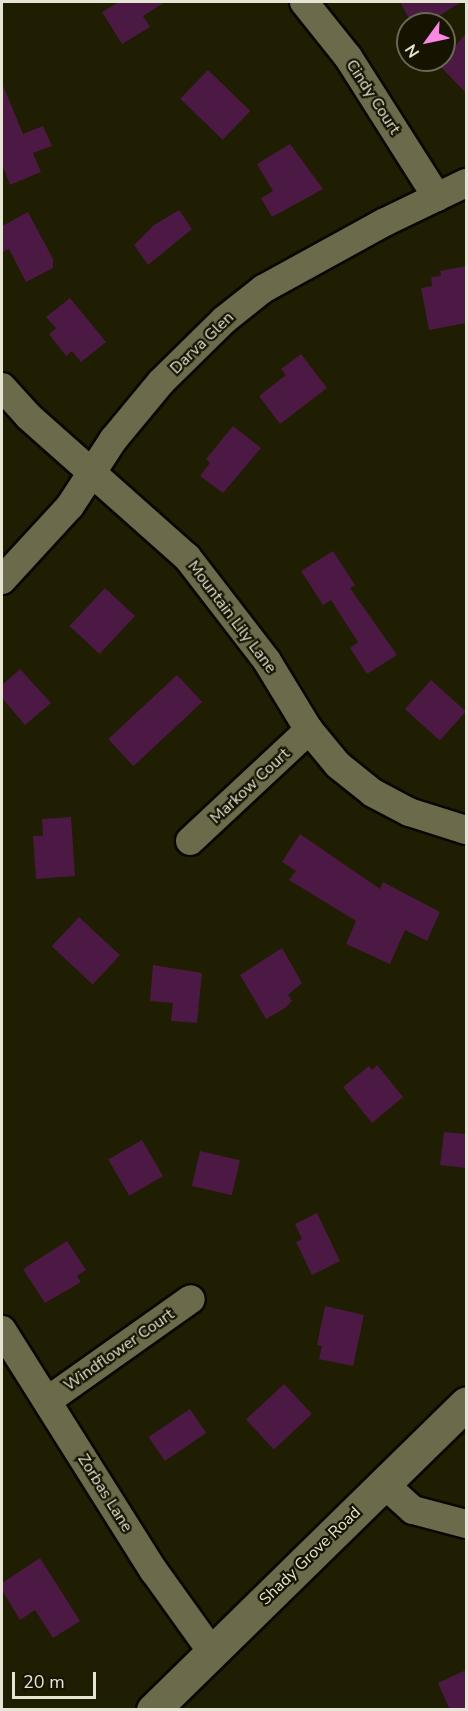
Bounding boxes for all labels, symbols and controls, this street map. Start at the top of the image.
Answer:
north arrow [396,12,456,72]
text: N [400,40,425,62]
street label: Cindy Court [342,56,404,138]
street label: Darva Glen [166,308,238,378]
street label: Mountain Lily Lane [184,557,280,677]
street label: Markow Court [206,744,294,828]
street label: Windflower Court [60,1305,178,1395]
street label: Zorbas Lane [73,1451,137,1535]
street label: Shady Grove Road [255,1503,365,1609]
scale bar [15,1660,99,1698]
text: 20 m [23,1670,65,1694]

